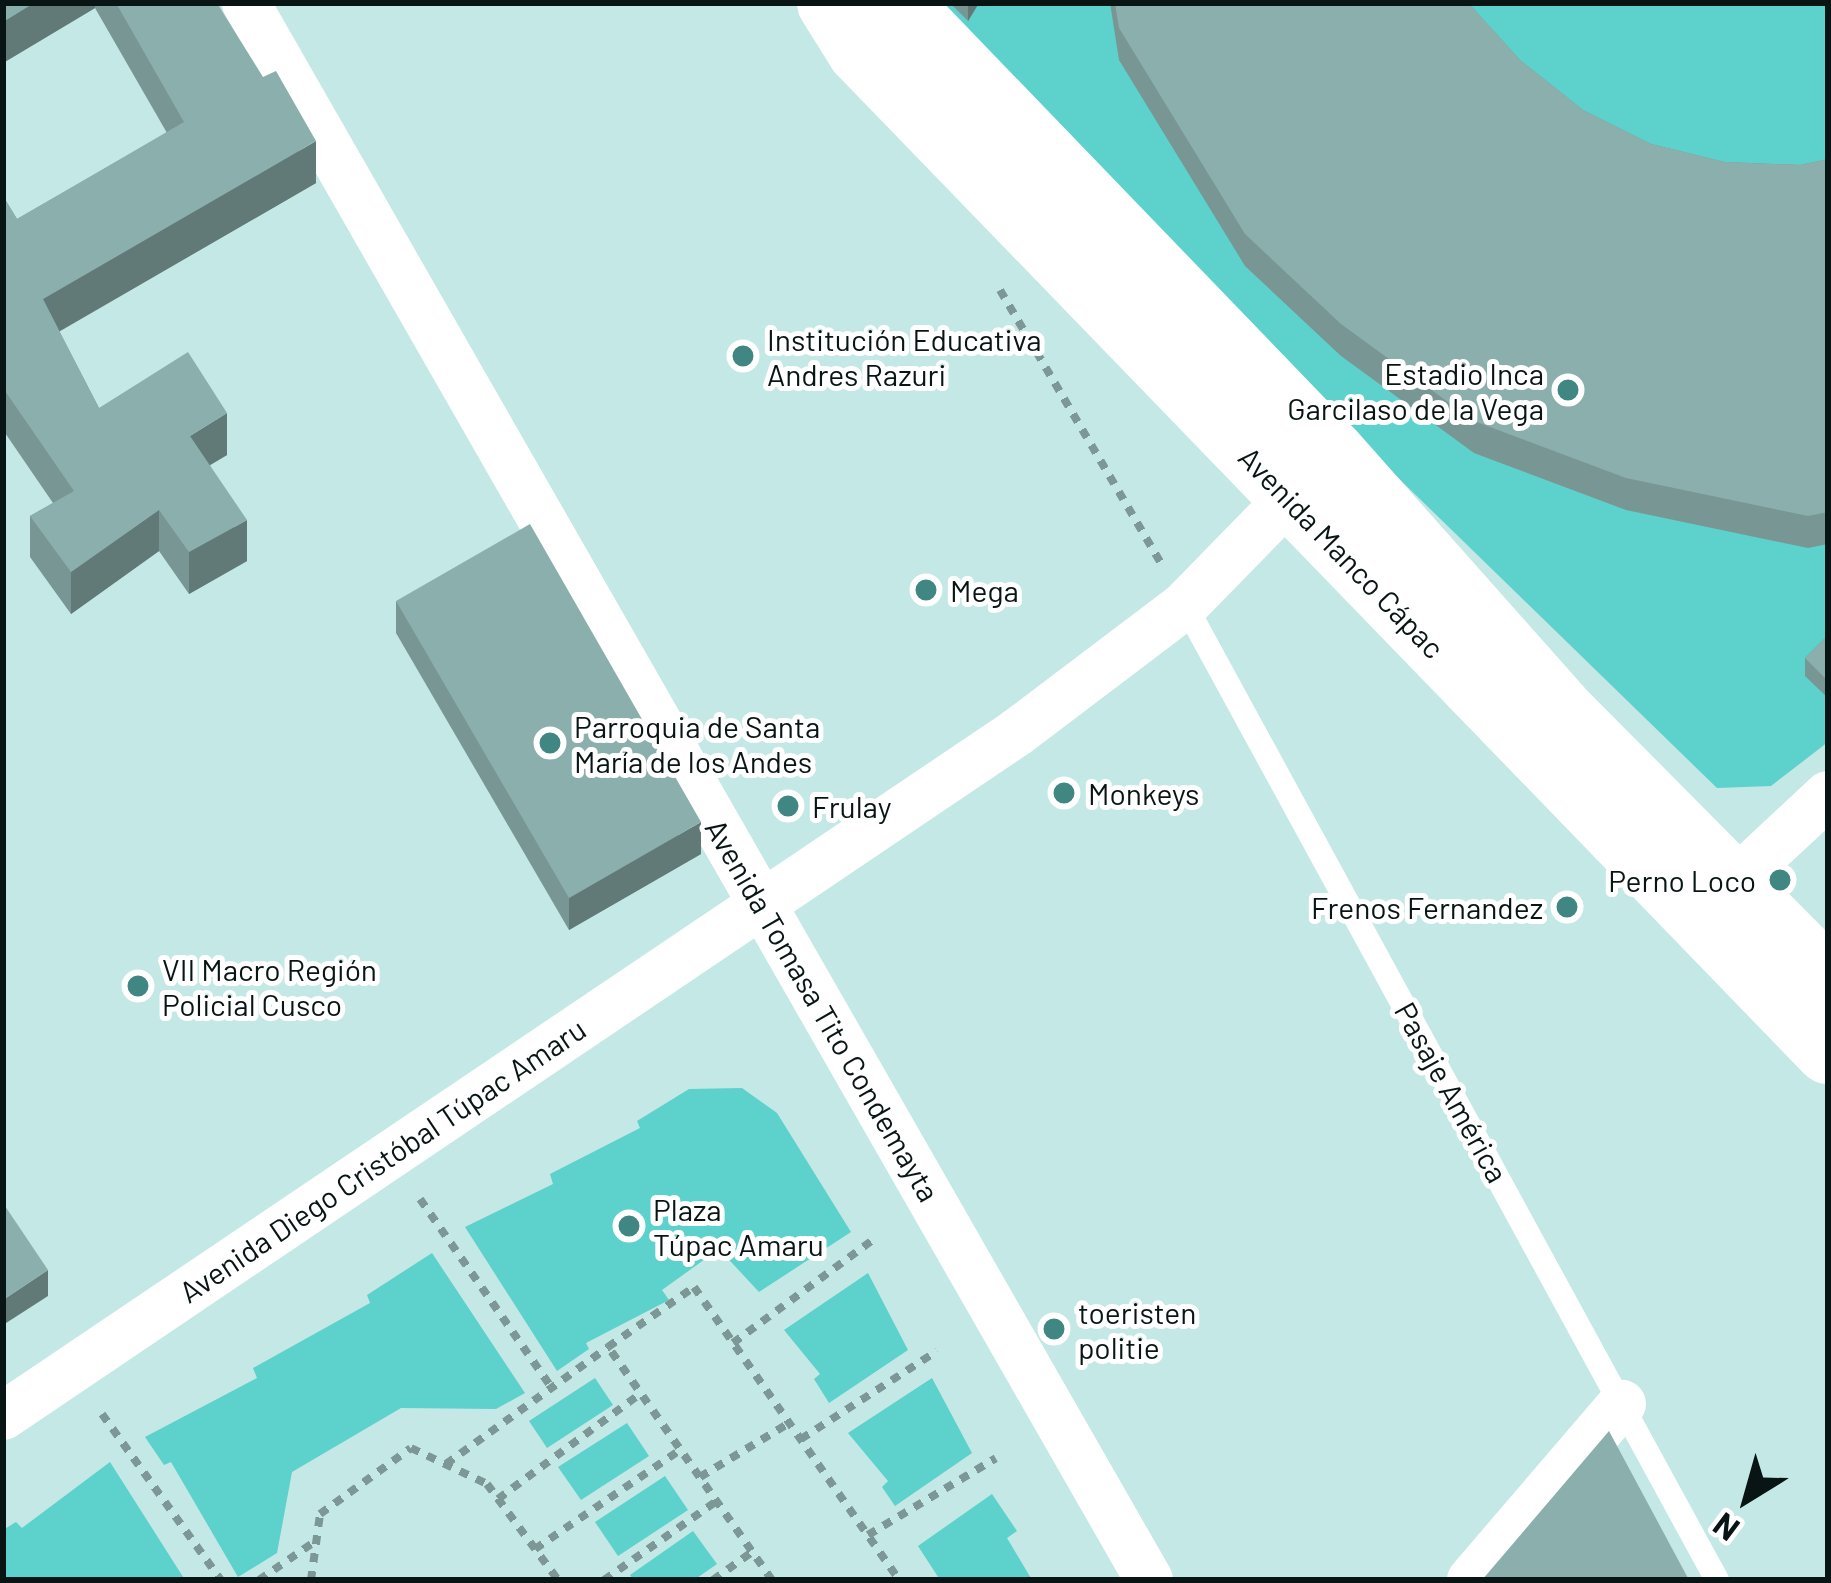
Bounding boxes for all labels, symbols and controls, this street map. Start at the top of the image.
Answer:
place label: Institución Educativa Andres Razuri [767,321,1042,392]
marker: Institución Educativa Andres Razuri [730,343,756,369]
place label: Estadio Inca Garcilaso de la Vega [1287,355,1544,425]
marker: Estadio Inca Garcilaso de la Vega [1555,377,1581,403]
street label: Avenida Manco Cápac [1232,439,1452,665]
place label: Mega [950,572,1019,608]
marker: Mega [913,577,939,603]
place label: Parroquia de Santa María de los Andes [574,708,820,778]
marker: Parroquia de Santa María de los Andes [537,730,563,756]
place label: Monkeys [1088,775,1199,811]
marker: Monkeys [1051,780,1077,806]
place label: Frulay [812,788,892,824]
marker: Frulay [775,793,801,819]
street label: Avenida Tomasa Tito Condemayta [698,812,948,1208]
place label: Perno Loco [1608,862,1756,898]
marker: Perno Loco [1767,867,1793,893]
place label: Frenos Fernandez [1311,889,1543,925]
marker: Frenos Fernandez [1554,894,1580,920]
place label: VII Macro Región Policial Cusco [162,951,377,1022]
marker: VII Macro Región Policial Cusco [125,973,151,999]
street label: Pasaje América [1388,996,1516,1188]
street label: Avenida Diego Cristóbal Túpac Amaru [172,1010,592,1310]
place label: Plaza Túpac Amaru [653,1191,824,1262]
marker: Plaza Túpac Amaru [616,1213,642,1239]
place label: toeristen politie [1078,1294,1196,1364]
marker: toeristen politie [1041,1316,1067,1342]
north arrow [1687,1439,1807,1559]
text: N [1705,1505,1746,1550]

